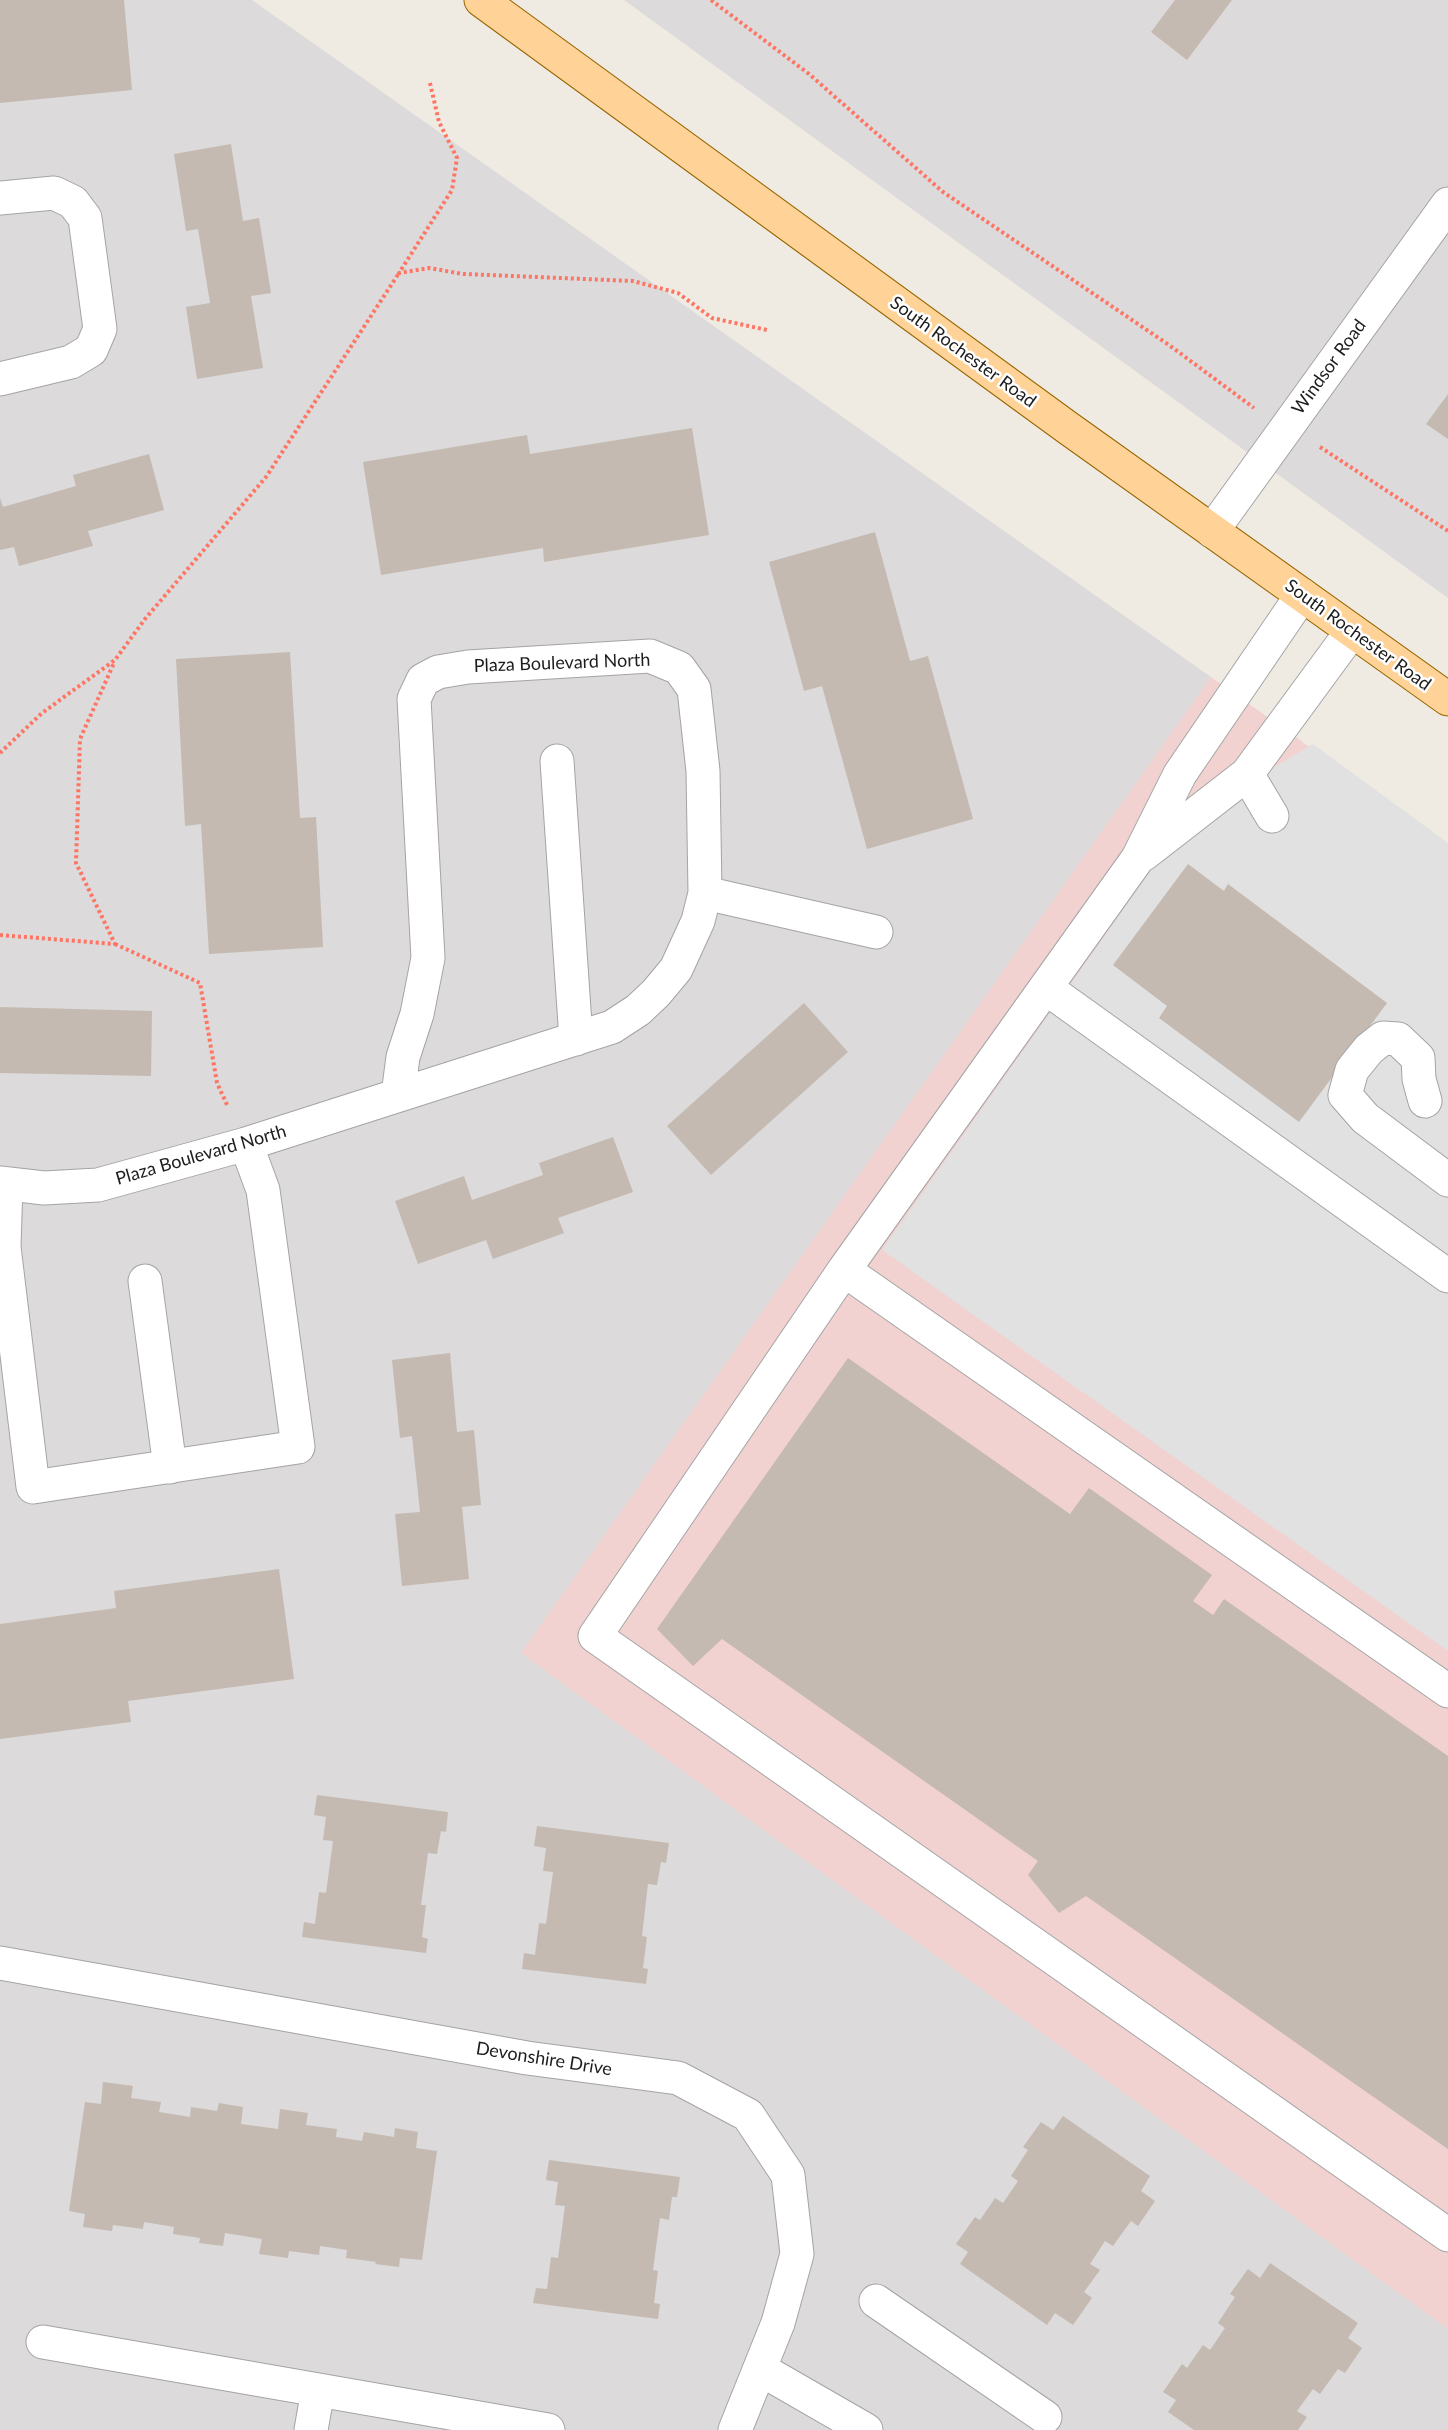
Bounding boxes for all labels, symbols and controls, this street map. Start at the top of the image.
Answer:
street label: South Rochester Road [886,292,1040,412]
street label: Windsor Road [1287,315,1371,419]
street label: South Rochester Road [1281,575,1435,695]
street label: Plaza Boulevard North [473,649,651,677]
street label: Plaza Boulevard North [113,1120,289,1190]
street label: Devonshire Drive [474,2038,614,2080]

